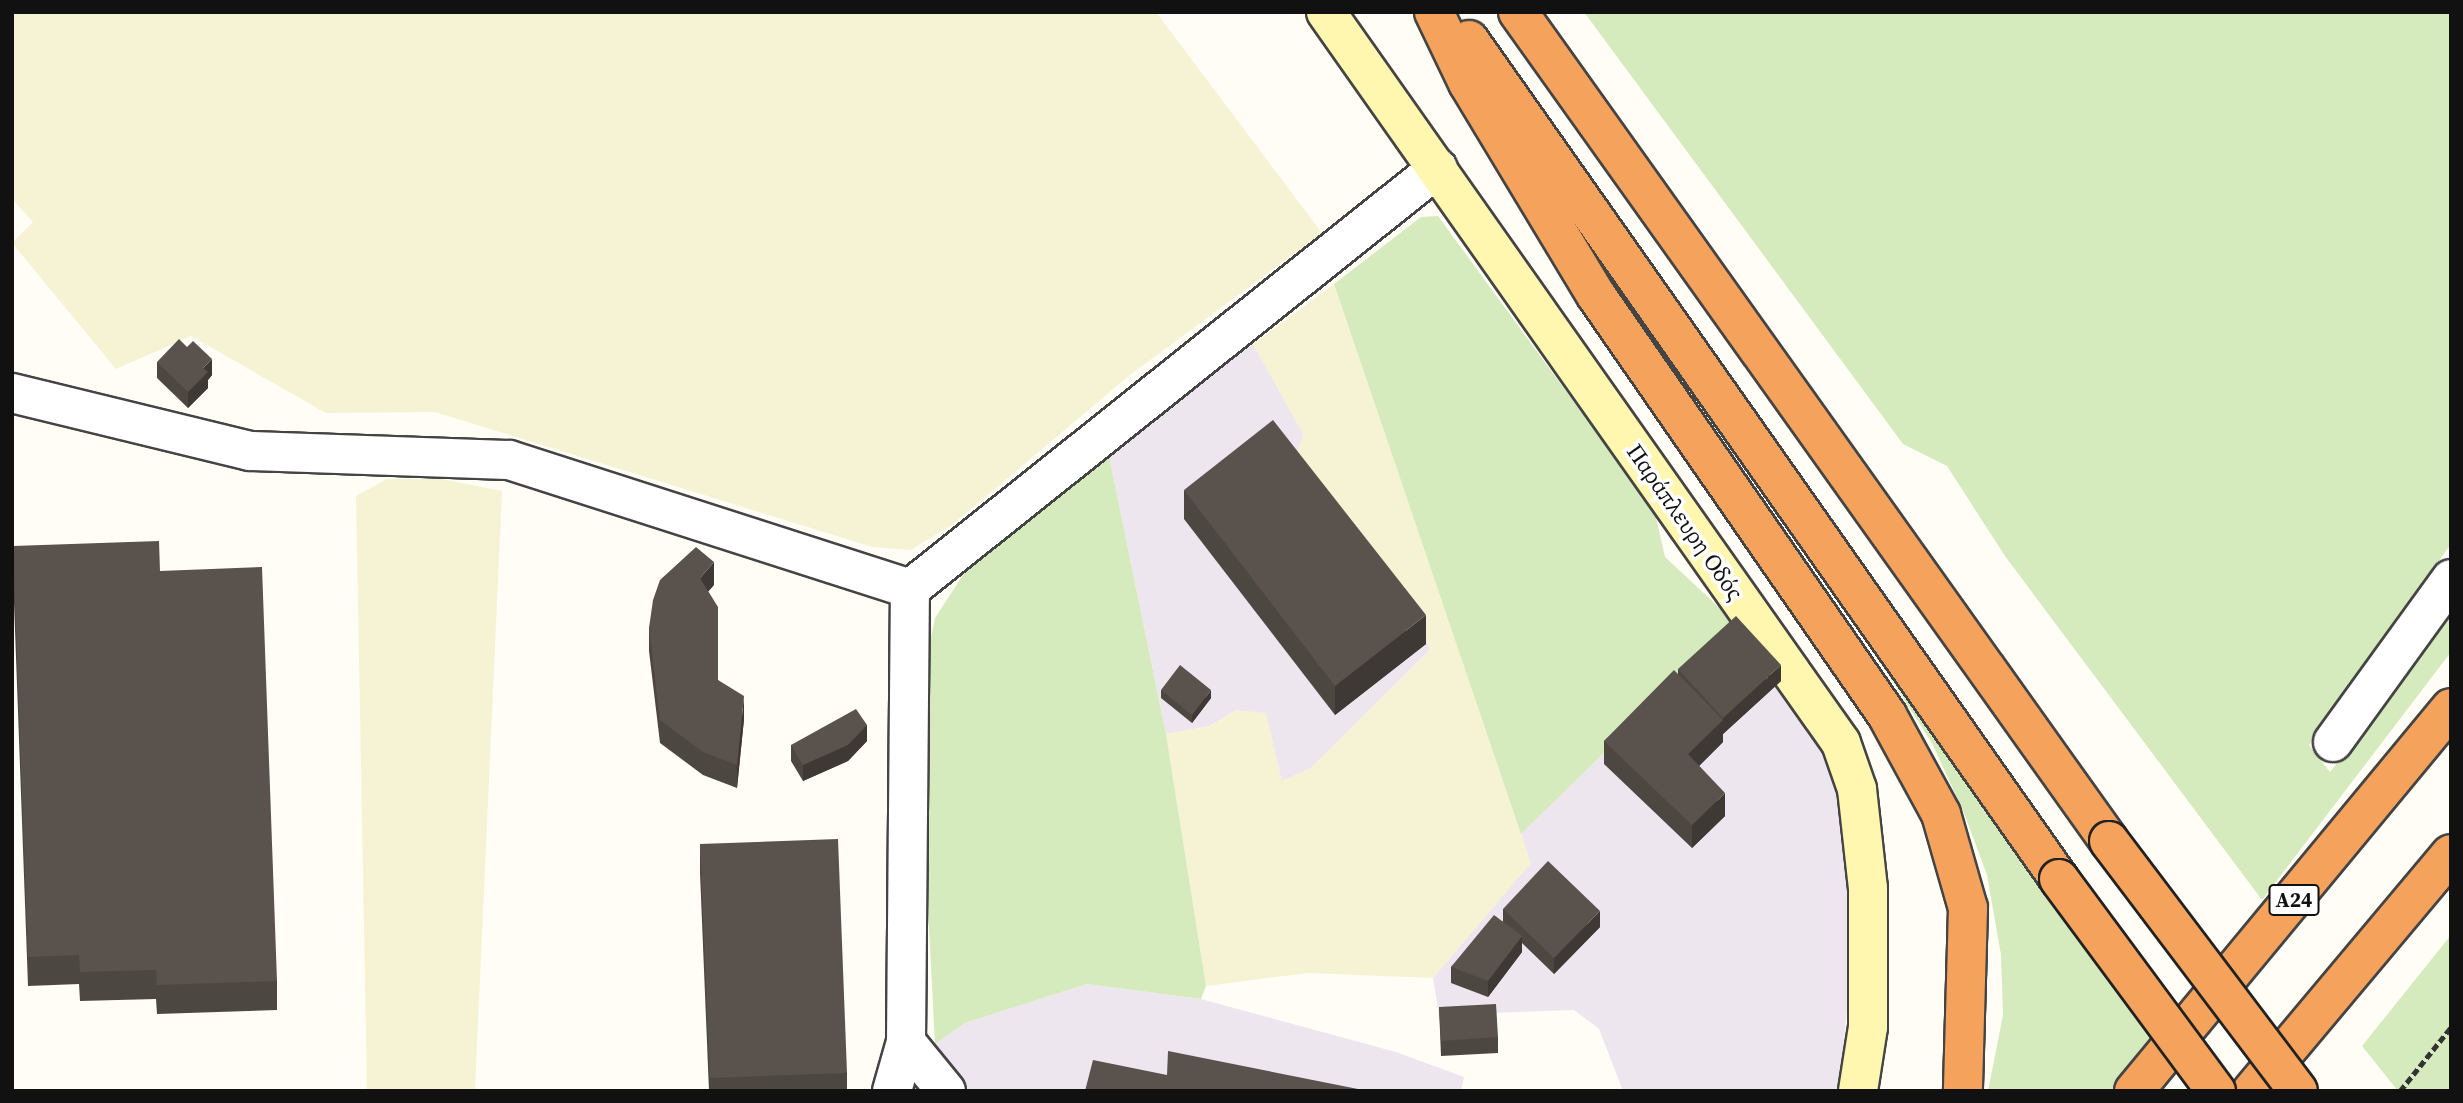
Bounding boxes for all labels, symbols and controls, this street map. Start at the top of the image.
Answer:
street label: Παράπλευρη Οδός [1621,439,1749,605]
road number: Α24 [2268,883,2320,918]

